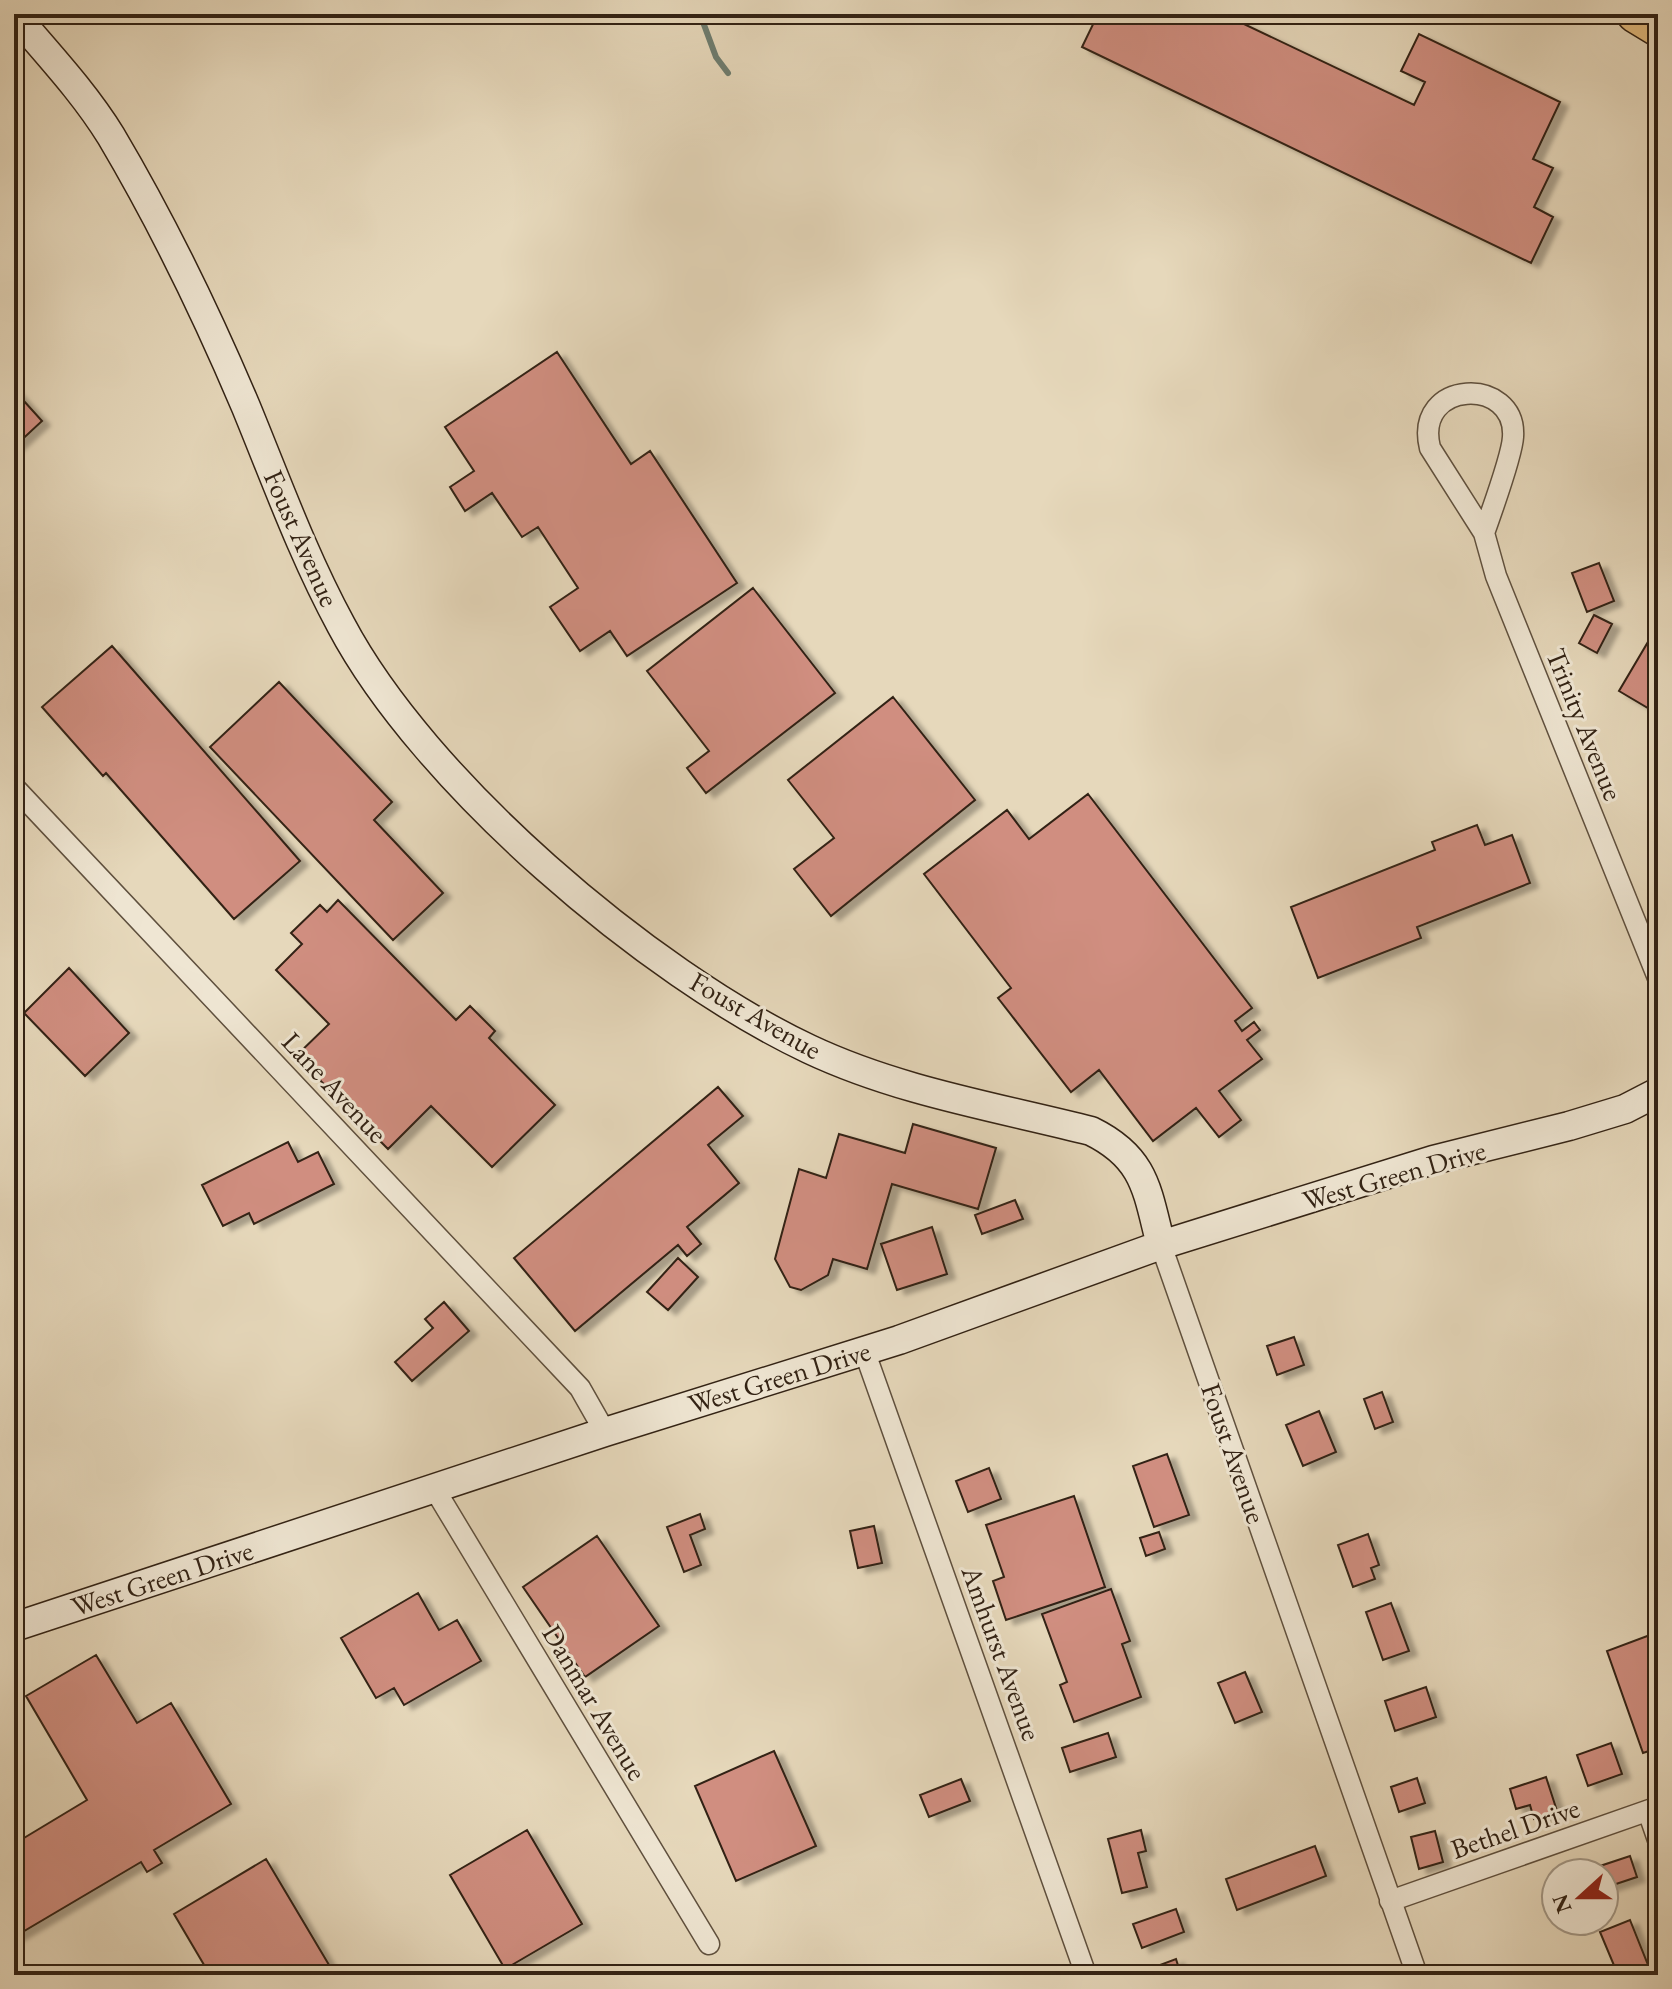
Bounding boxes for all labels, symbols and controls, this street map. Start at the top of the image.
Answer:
street label: Foust Avenue [256,464,348,612]
street label: Trinity Avenue [1538,643,1632,805]
street label: Foust Avenue [684,963,828,1067]
street label: Lane Avenue [274,1024,396,1150]
street label: West Green Drive [1298,1132,1490,1218]
street label: West Green Drive [683,1332,875,1422]
street label: Foust Avenue [1193,1378,1275,1528]
street label: West Green Drive [67,1532,257,1624]
street label: Amhurst Avenue [953,1560,1050,1745]
street label: Danmar Avenue [534,1618,656,1786]
street label: Bethel Drive [1446,1789,1584,1867]
north arrow [1540,1857,1620,1937]
text: N [1545,1890,1579,1917]

